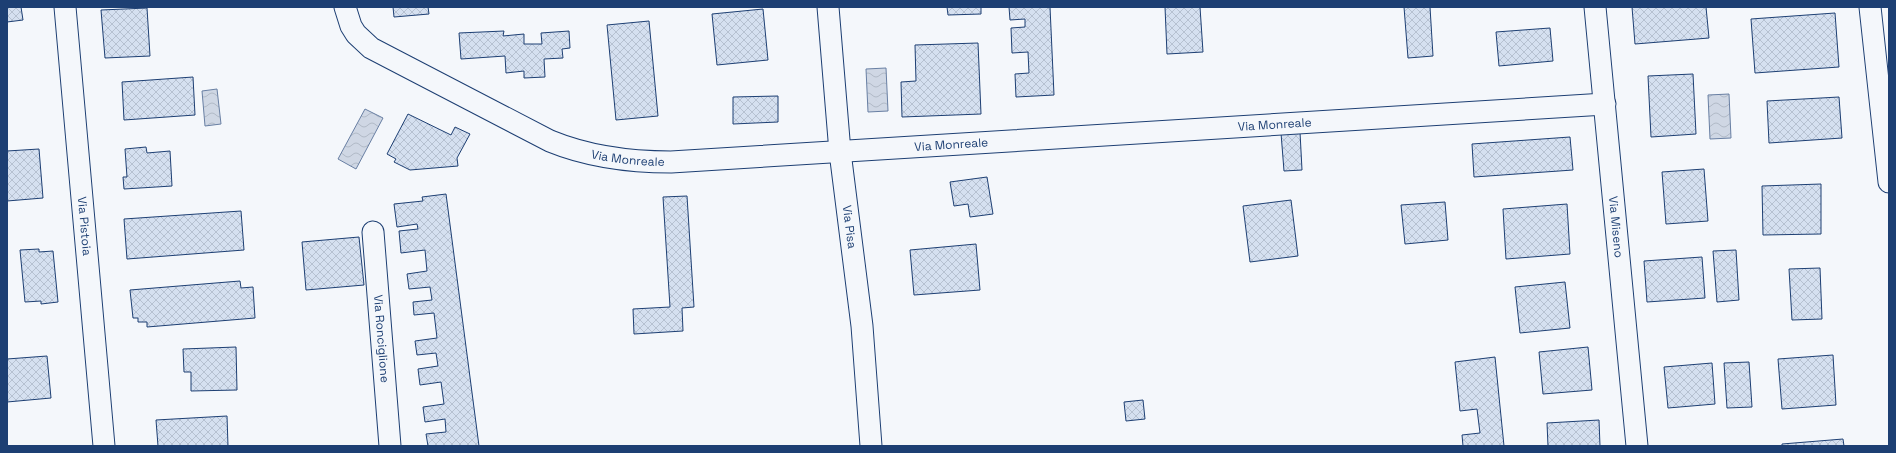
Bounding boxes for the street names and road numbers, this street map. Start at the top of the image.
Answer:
street label: Via Monreale [1237,114,1312,135]
street label: Via Monreale [914,134,989,155]
street label: Via Monreale [590,146,665,170]
street label: Via Miseno [1605,195,1627,259]
street label: Via Pistoia [74,196,95,256]
street label: Via Pisa [839,204,860,250]
street label: Via Ronciglione [370,294,393,383]

